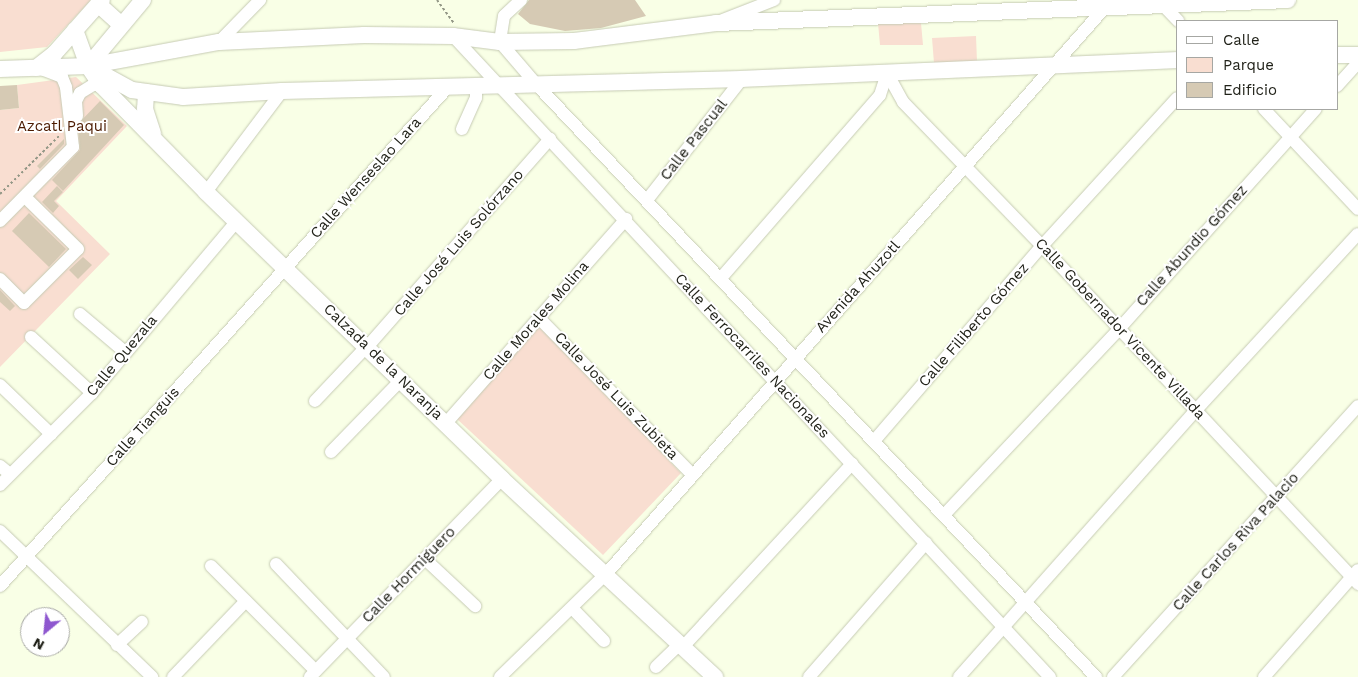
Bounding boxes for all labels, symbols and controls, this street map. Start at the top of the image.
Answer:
legend [1176,20,1338,110]
text: Calle [1223,31,1260,49]
text: Parque [1223,56,1274,74]
text: Edificio [1223,81,1277,99]
street label: Calle Pascual [657,96,731,184]
street label: Calle Wenseslao Lara [307,114,425,242]
park label: Azcatl Paqui [17,118,107,136]
street label: Calle José Luis Solórzano [390,166,528,320]
street label: Calle Abundio Gómez [1132,181,1252,311]
street label: Calle Gobernador Vicente Villada [1031,234,1209,424]
street label: Avenida Ahuzotl [812,237,904,337]
street label: Calle Morales Molina [479,258,593,384]
street label: Calle Filiberto Gómez [915,259,1033,391]
street label: Calle Ferrocarriles Nacionales [671,270,833,442]
street label: Calzada de la Naranja [319,300,447,424]
street label: Calle Quezala [83,312,161,400]
street label: Calle José Luis Zubieta [550,328,682,464]
street label: Calle Tianguis [102,383,184,471]
street label: Calle Carlos Riva Palacio [1169,469,1303,615]
street label: Calle Hormiguero [358,523,460,627]
north arrow [20,607,70,657]
text: N [30,635,47,654]

